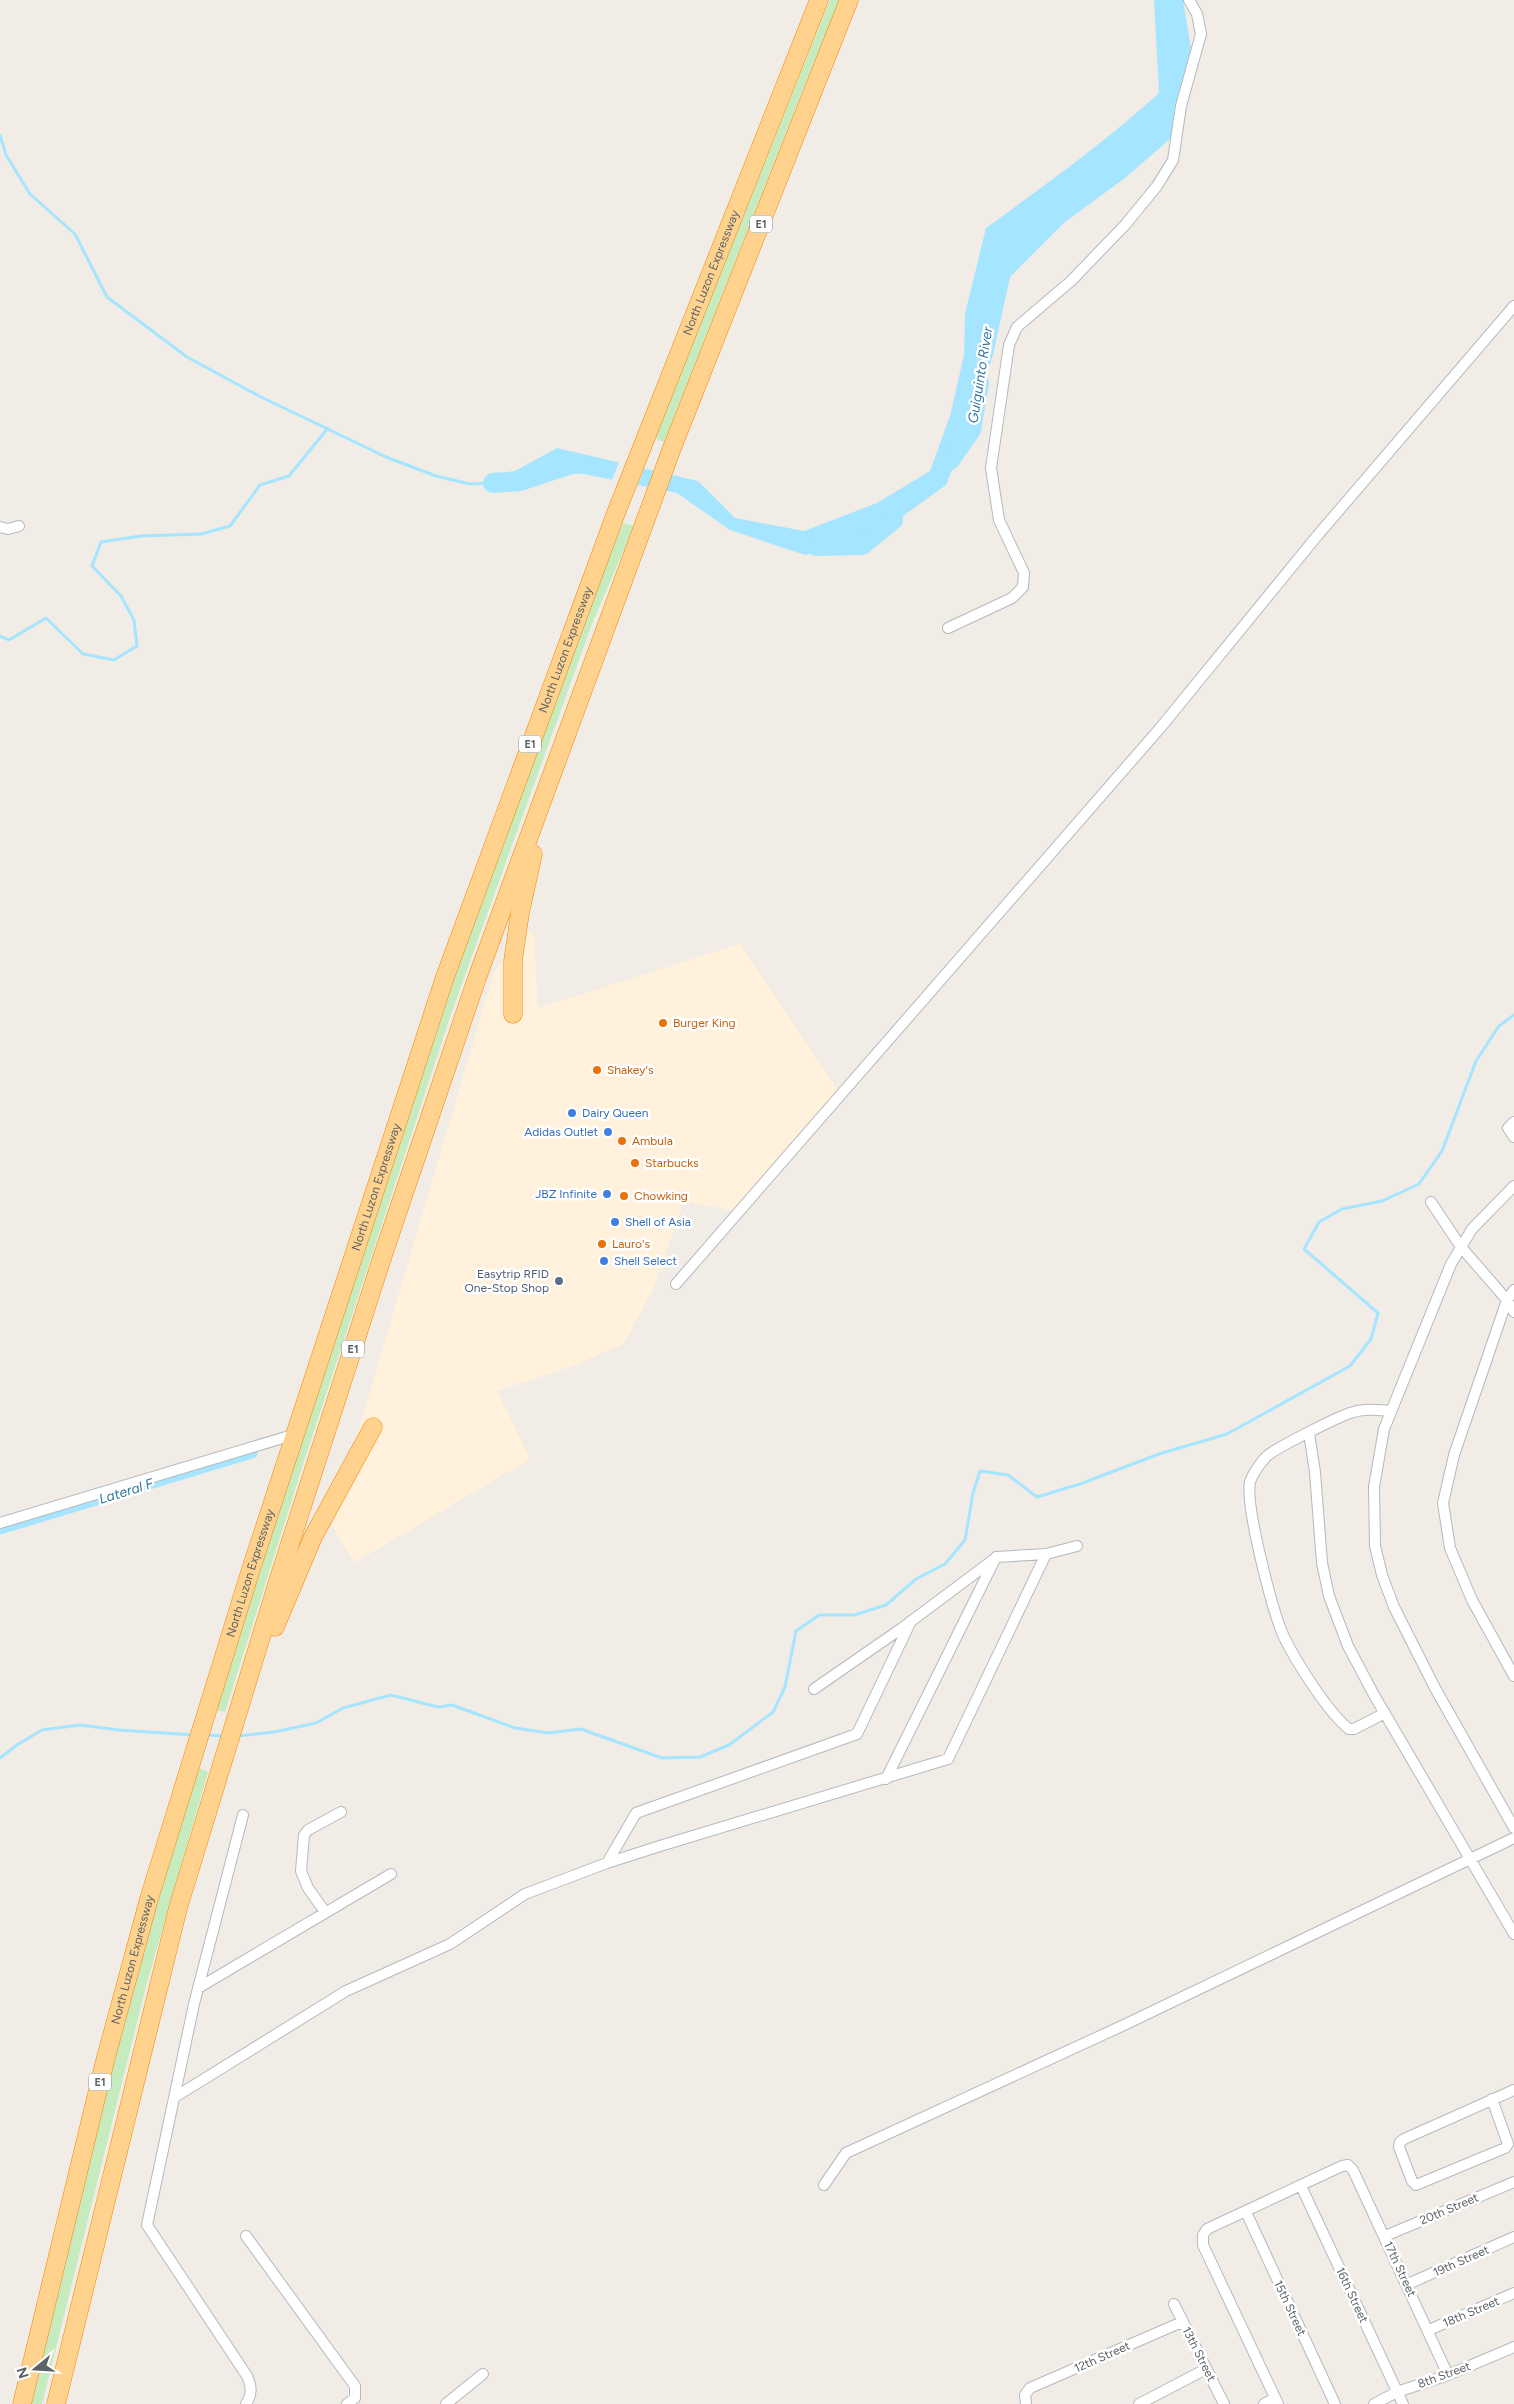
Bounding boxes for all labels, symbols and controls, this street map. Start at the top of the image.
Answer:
street label: North Luzon Expressway [680,208,742,337]
road number: E1 [750,215,772,232]
water label: Guiguinto River [964,324,997,424]
street label: North Luzon Expressway [536,584,595,715]
road number: E1 [519,736,541,752]
place label: Burger King [673,1016,736,1030]
marker: Burger King [657,1017,669,1029]
place label: Shakey's [607,1063,654,1077]
marker: Shakey's [591,1064,603,1076]
place label: Dairy Queen [582,1106,649,1120]
marker: Dairy Queen [566,1107,578,1119]
street label: North Luzon Expressway [349,1121,404,1253]
place label: Adidas Outlet [524,1125,598,1139]
marker: Adidas Outlet [602,1126,614,1138]
place label: Ambula [632,1134,673,1148]
marker: Ambula [616,1135,628,1147]
place label: Starbucks [645,1156,699,1170]
marker: Starbucks [629,1157,641,1169]
place label: JBZ Infinite [535,1187,597,1201]
marker: JBZ Infinite [601,1188,613,1200]
place label: Chowking [634,1189,688,1203]
marker: Chowking [618,1190,630,1202]
place label: Shell of Asia [625,1215,691,1229]
marker: Shell of Asia [609,1216,621,1228]
place label: Lauro's [612,1237,650,1251]
marker: Lauro's [596,1238,608,1250]
place label: Shell Select [614,1254,677,1268]
marker: Shell Select [598,1255,610,1267]
place label: Easytrip RFID One-Stop Shop [464,1267,549,1295]
marker: Easytrip RFID One-Stop Shop [553,1275,565,1287]
road number: E1 [342,1340,364,1358]
water label: Lateral F [97,1475,157,1508]
street label: North Luzon Expressway [223,1507,277,1639]
street label: North Luzon Expressway [108,1893,157,2026]
road number: E1 [89,2074,111,2090]
street label: 20th Street [1418,2190,1481,2228]
street label: 17th Street [1381,2239,1419,2299]
street label: 19th Street [1431,2242,1491,2280]
street label: 16th Street [1333,2265,1371,2325]
street label: 15th Street [1271,2278,1309,2338]
street label: 18th Street [1441,2294,1502,2330]
street label: 13th Street [1179,2324,1219,2384]
street label: 12th Street [1072,2338,1132,2375]
north arrow [10,2344,60,2394]
street label: 8th Street [1416,2359,1473,2391]
text: N [13,2365,33,2381]

